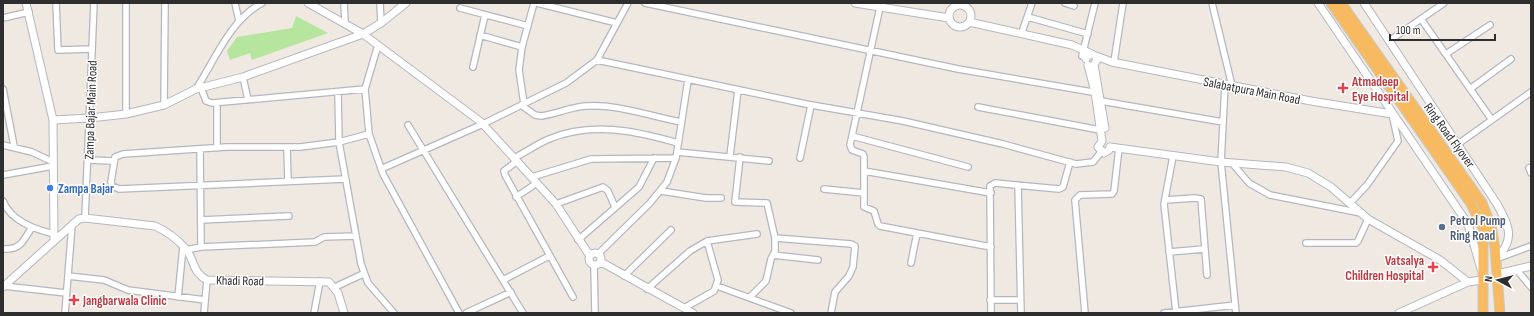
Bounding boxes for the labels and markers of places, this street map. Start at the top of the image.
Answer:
place label: Atmadeep Eye Hospital [1351,74,1409,105]
marker: Atmadeep Eye Hospital [1337,82,1349,94]
place label: Zampa Bajar [58,181,114,197]
marker: Zampa Bajar [45,183,55,193]
place label: Petrol Pump Ring Road [1450,213,1506,244]
marker: Petrol Pump Ring Road [1437,222,1447,232]
place label: Vatsalya Children Hospital [1345,253,1424,284]
marker: Vatsalya Children Hospital [1427,261,1439,273]
place label: Jangbarwala Clinic [82,293,167,309]
marker: Jangbarwala Clinic [68,294,80,306]

